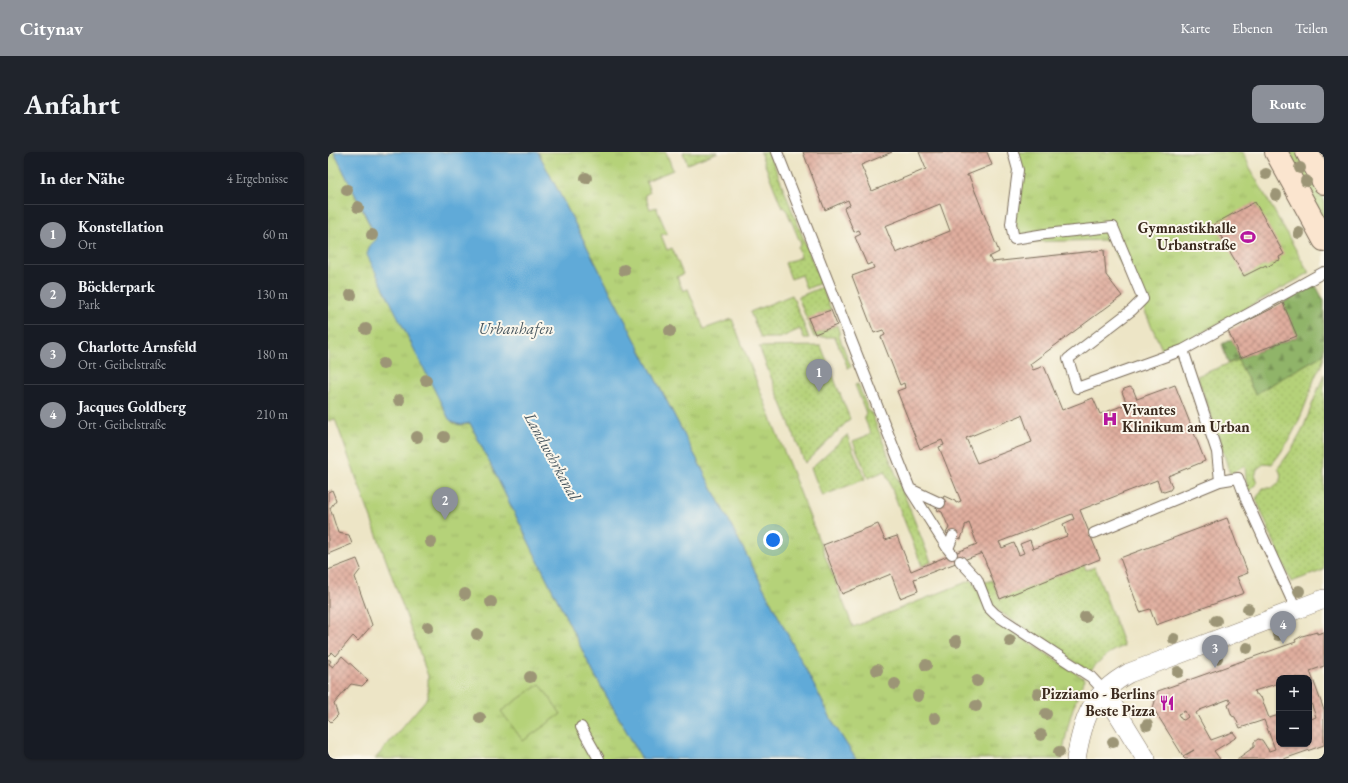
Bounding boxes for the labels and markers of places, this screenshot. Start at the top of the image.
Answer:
place label: Gymnastikhalle Urbanstraße [1138,218,1236,254]
sports icon: Gymnastikhalle Urbanstraße [1239,228,1257,246]
pin: 1 [806,359,832,392]
place label: Vivantes Klinikum am Urban [1122,400,1250,436]
hospital icon: Vivantes Klinikum am Urban [1101,410,1119,428]
pin: 2 [432,487,458,520]
pin: 4 [1270,611,1296,644]
pin: 3 [1202,635,1228,668]
place label: Pizziamo - Berlins Beste Pizza [1041,684,1155,720]
restaurant icon: Pizziamo - Berlins Beste Pizza [1158,694,1176,712]

